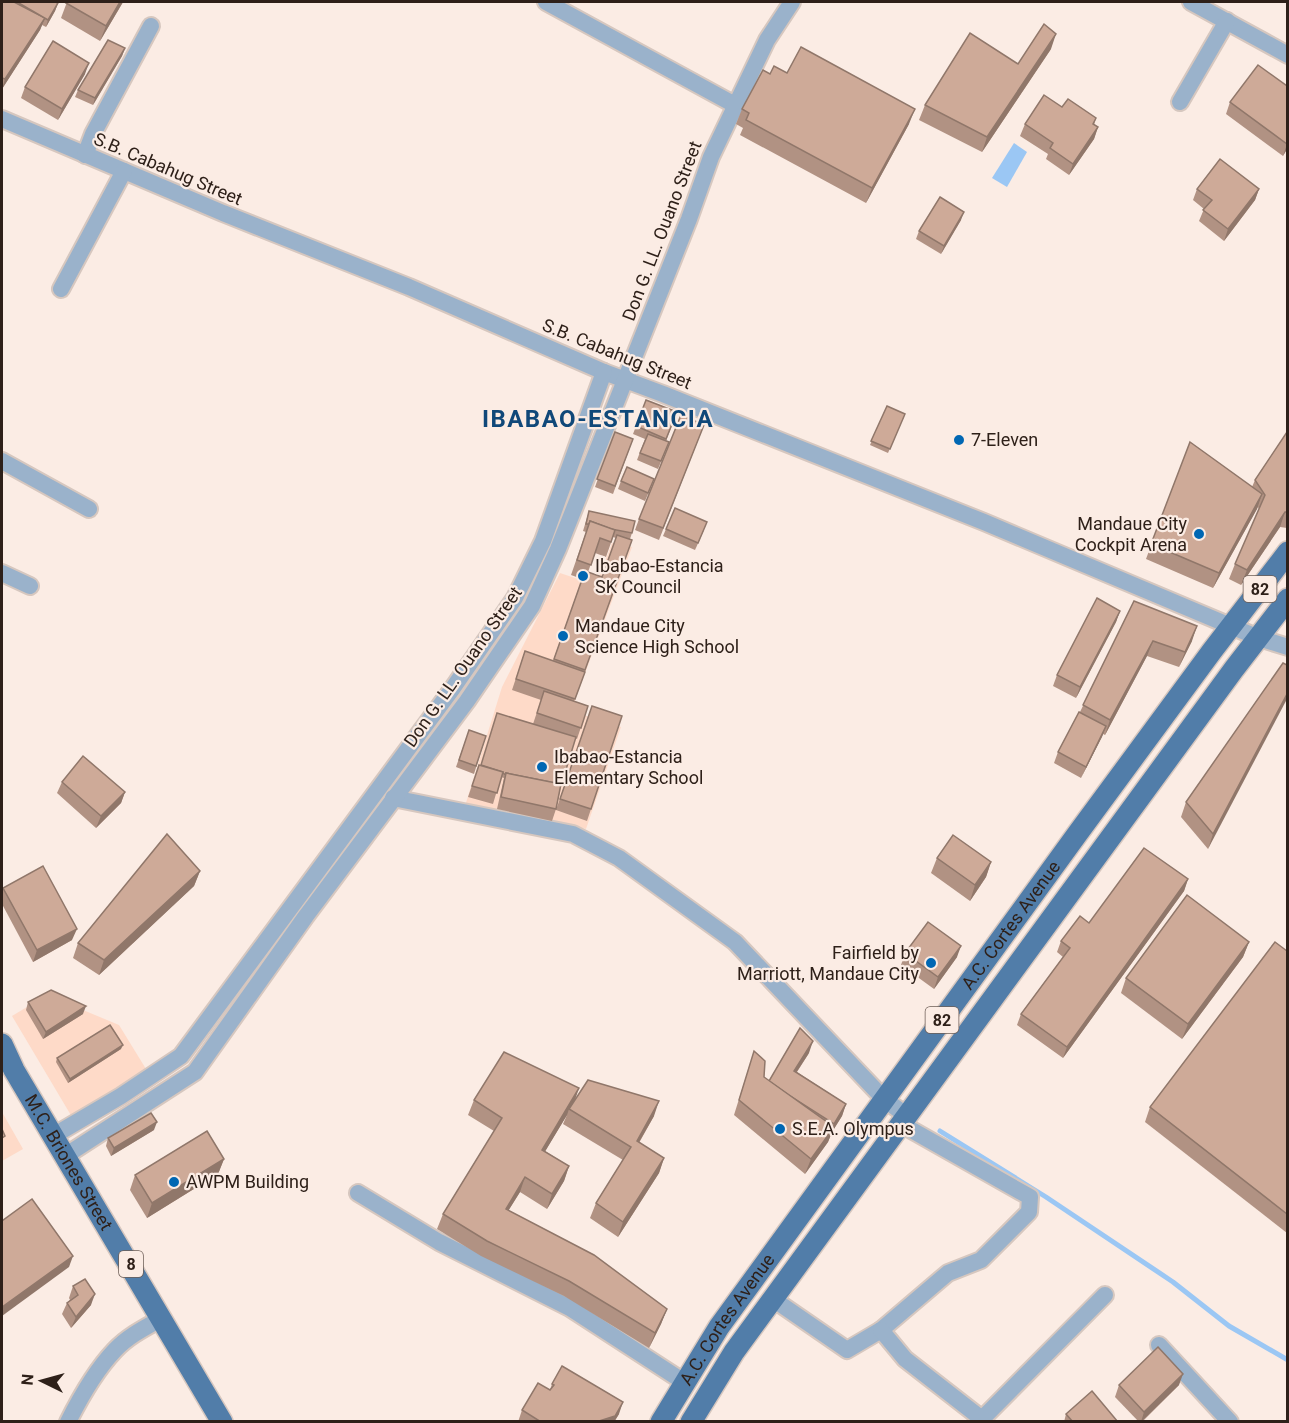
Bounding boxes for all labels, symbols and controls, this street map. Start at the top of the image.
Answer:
street label: S.B. Cabahug Street [91,128,246,209]
street label: Don G. LL. Ouano Street [618,138,706,324]
street label: S.B. Cabahug Street [539,314,695,393]
district label: IBABAO-ESTANCIA [482,405,714,433]
place label: 7-Eleven [971,429,1038,450]
marker: 7-Eleven [952,433,966,447]
place label: Mandaue City Cockpit Arena [1075,513,1187,555]
marker: Mandaue City Cockpit Arena [1192,527,1206,541]
place label: Ibabao-Estancia SK Council [595,555,724,597]
marker: Ibabao-Estancia SK Council [576,569,590,583]
road number: 82 [1244,576,1276,602]
street label: Don G. LL. Ouano Street [399,582,526,751]
place label: Mandaue City Science High School [575,615,739,657]
marker: Mandaue City Science High School [556,629,570,643]
place label: Ibabao-Estancia Elementary School [554,746,703,788]
marker: Ibabao-Estancia Elementary School [535,760,549,774]
street label: A.C. Cortes Avenue [957,856,1064,993]
place label: Fairfield by Marriott, Mandaue City [737,942,919,984]
marker: Fairfield by Marriott, Mandaue City [924,956,938,970]
road number: 82 [926,1007,958,1033]
street label: M.C. Briones Street [21,1090,117,1234]
place label: S.E.A. Olympus [792,1118,914,1139]
marker: S.E.A. Olympus [773,1122,787,1136]
place label: AWPM Building [186,1171,309,1192]
marker: AWPM Building [167,1175,181,1189]
street label: A.C. Cortes Avenue [675,1250,779,1389]
road number: 8 [119,1251,143,1277]
north arrow [12,1351,72,1411]
text: N [18,1373,38,1386]

